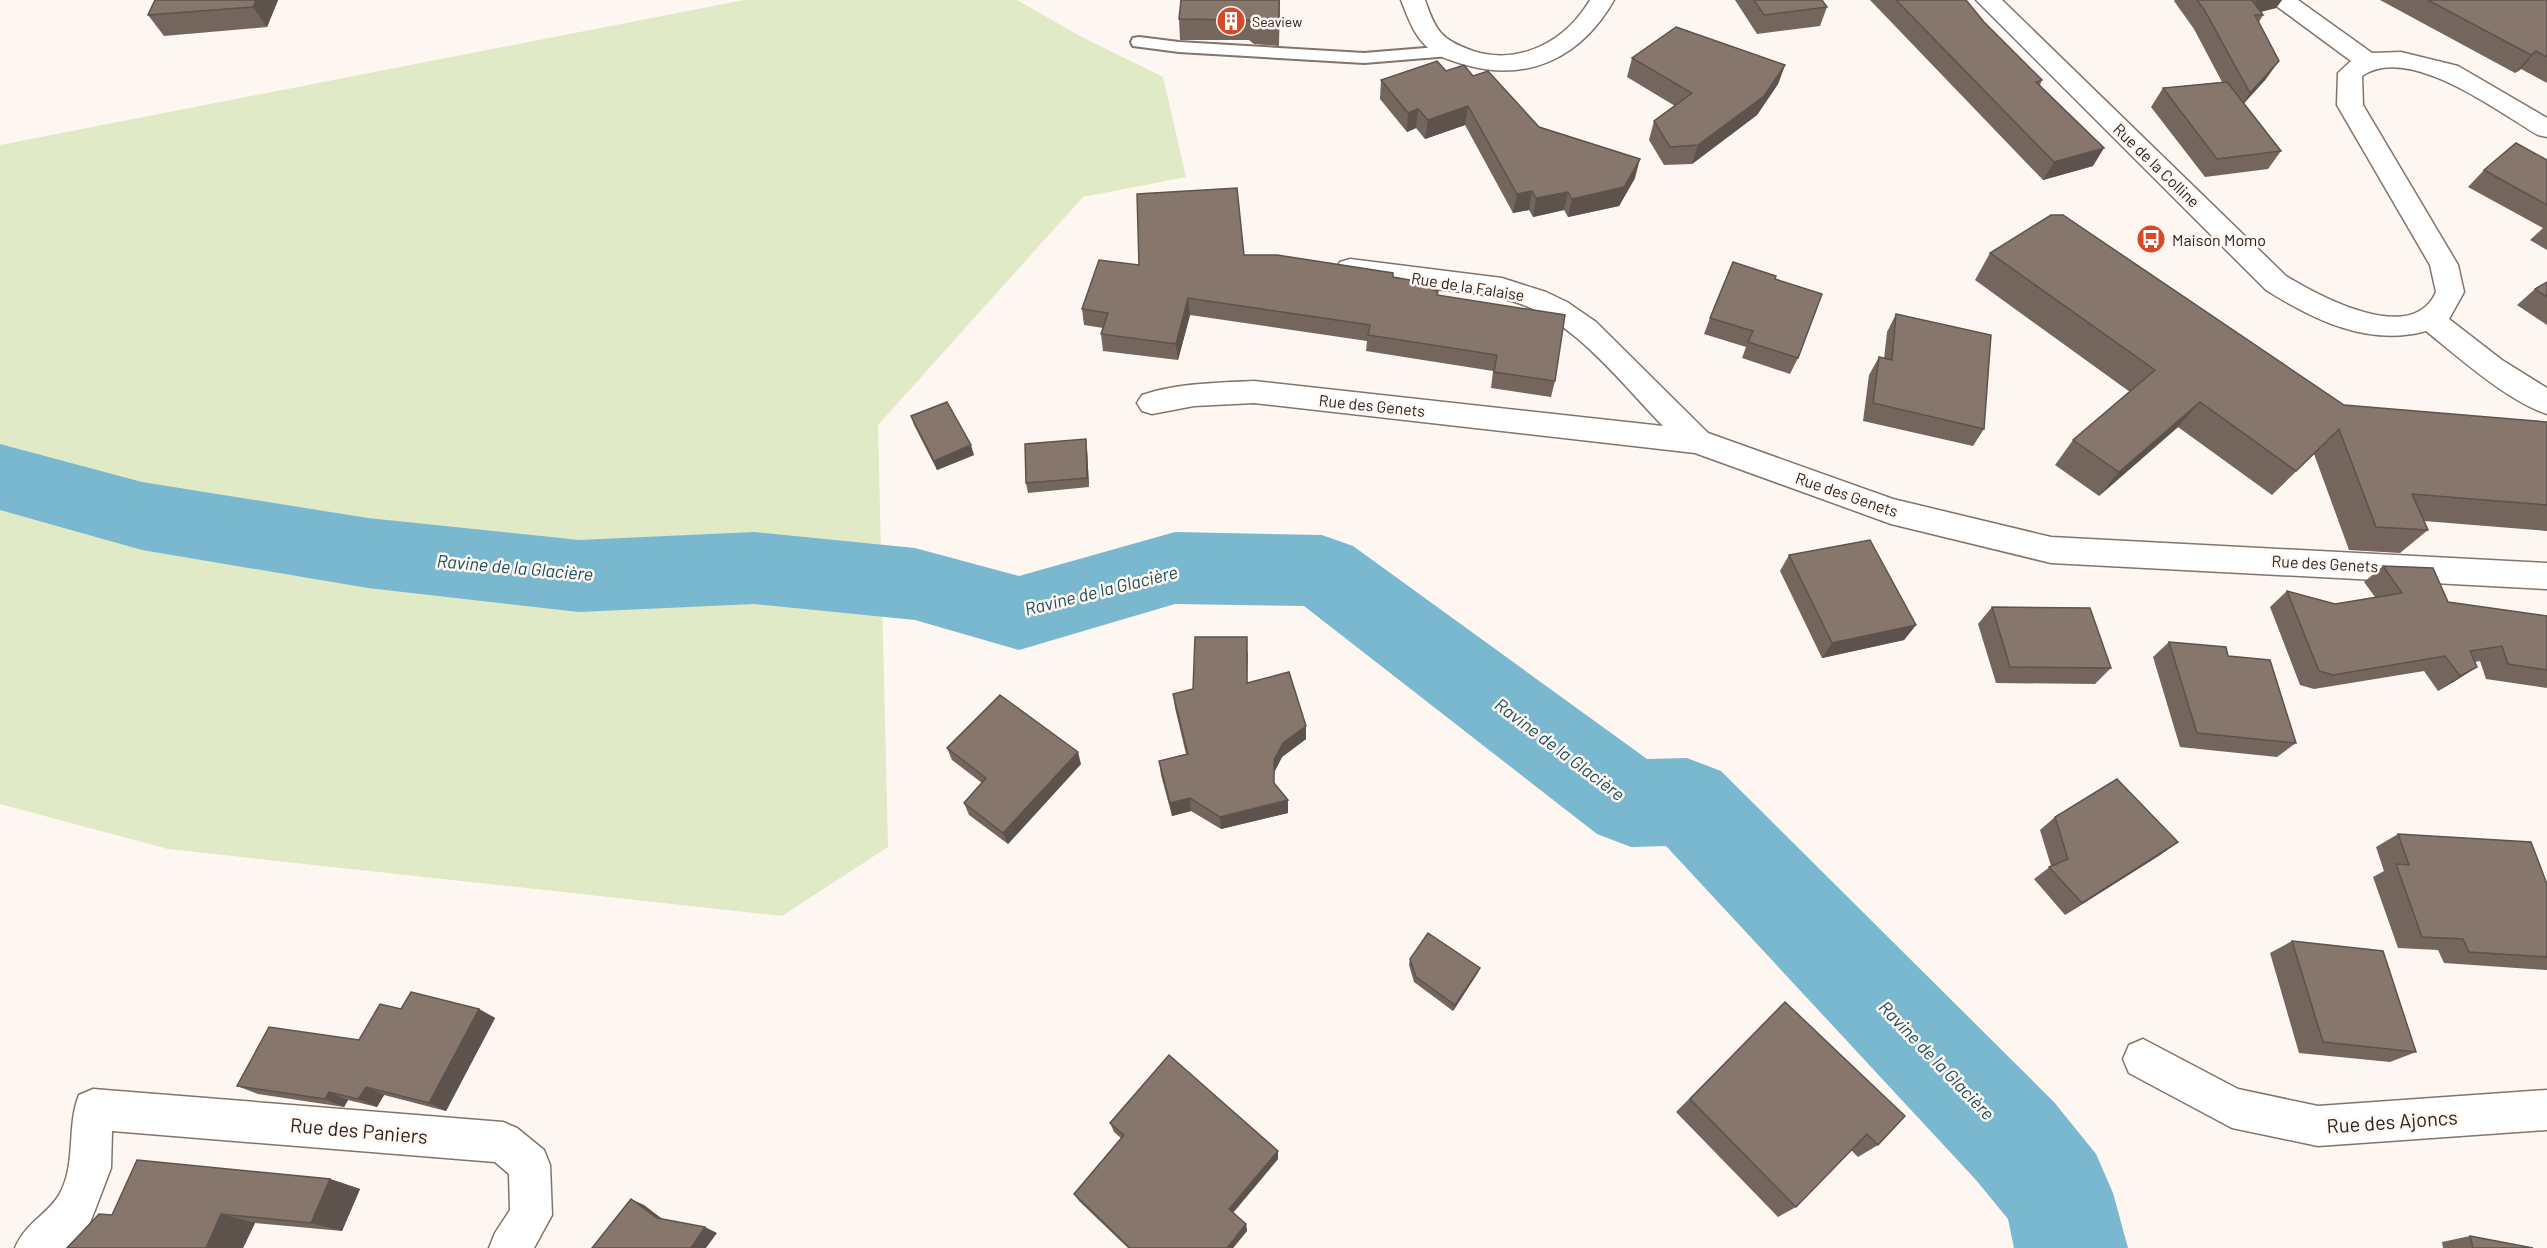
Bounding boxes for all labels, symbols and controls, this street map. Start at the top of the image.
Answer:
building icon: Seaview [1215,5,1247,37]
place label: Seaview [1252,13,1302,30]
street label: Rue de la Colline [2110,119,2204,211]
bus stop icon: Maison Momo [2135,223,2167,255]
place label: Maison Momo [2172,230,2266,249]
street label: Rue de la Falaise [1410,268,1526,304]
street label: Rue des Genets [1318,390,1426,420]
street label: Rue des Genets [1793,468,1901,520]
water label: Ravine de la Glacière [436,549,594,585]
street label: Rue des Genets [2271,551,2379,575]
water label: Ravine de la Glacière [1022,560,1180,620]
water label: Ravine de la Glacière [1491,693,1629,805]
water label: Ravine de la Glacière [1875,996,1999,1124]
street label: Rue des Ajoncs [2326,1104,2458,1138]
street label: Rue des Paniers [289,1112,429,1148]

